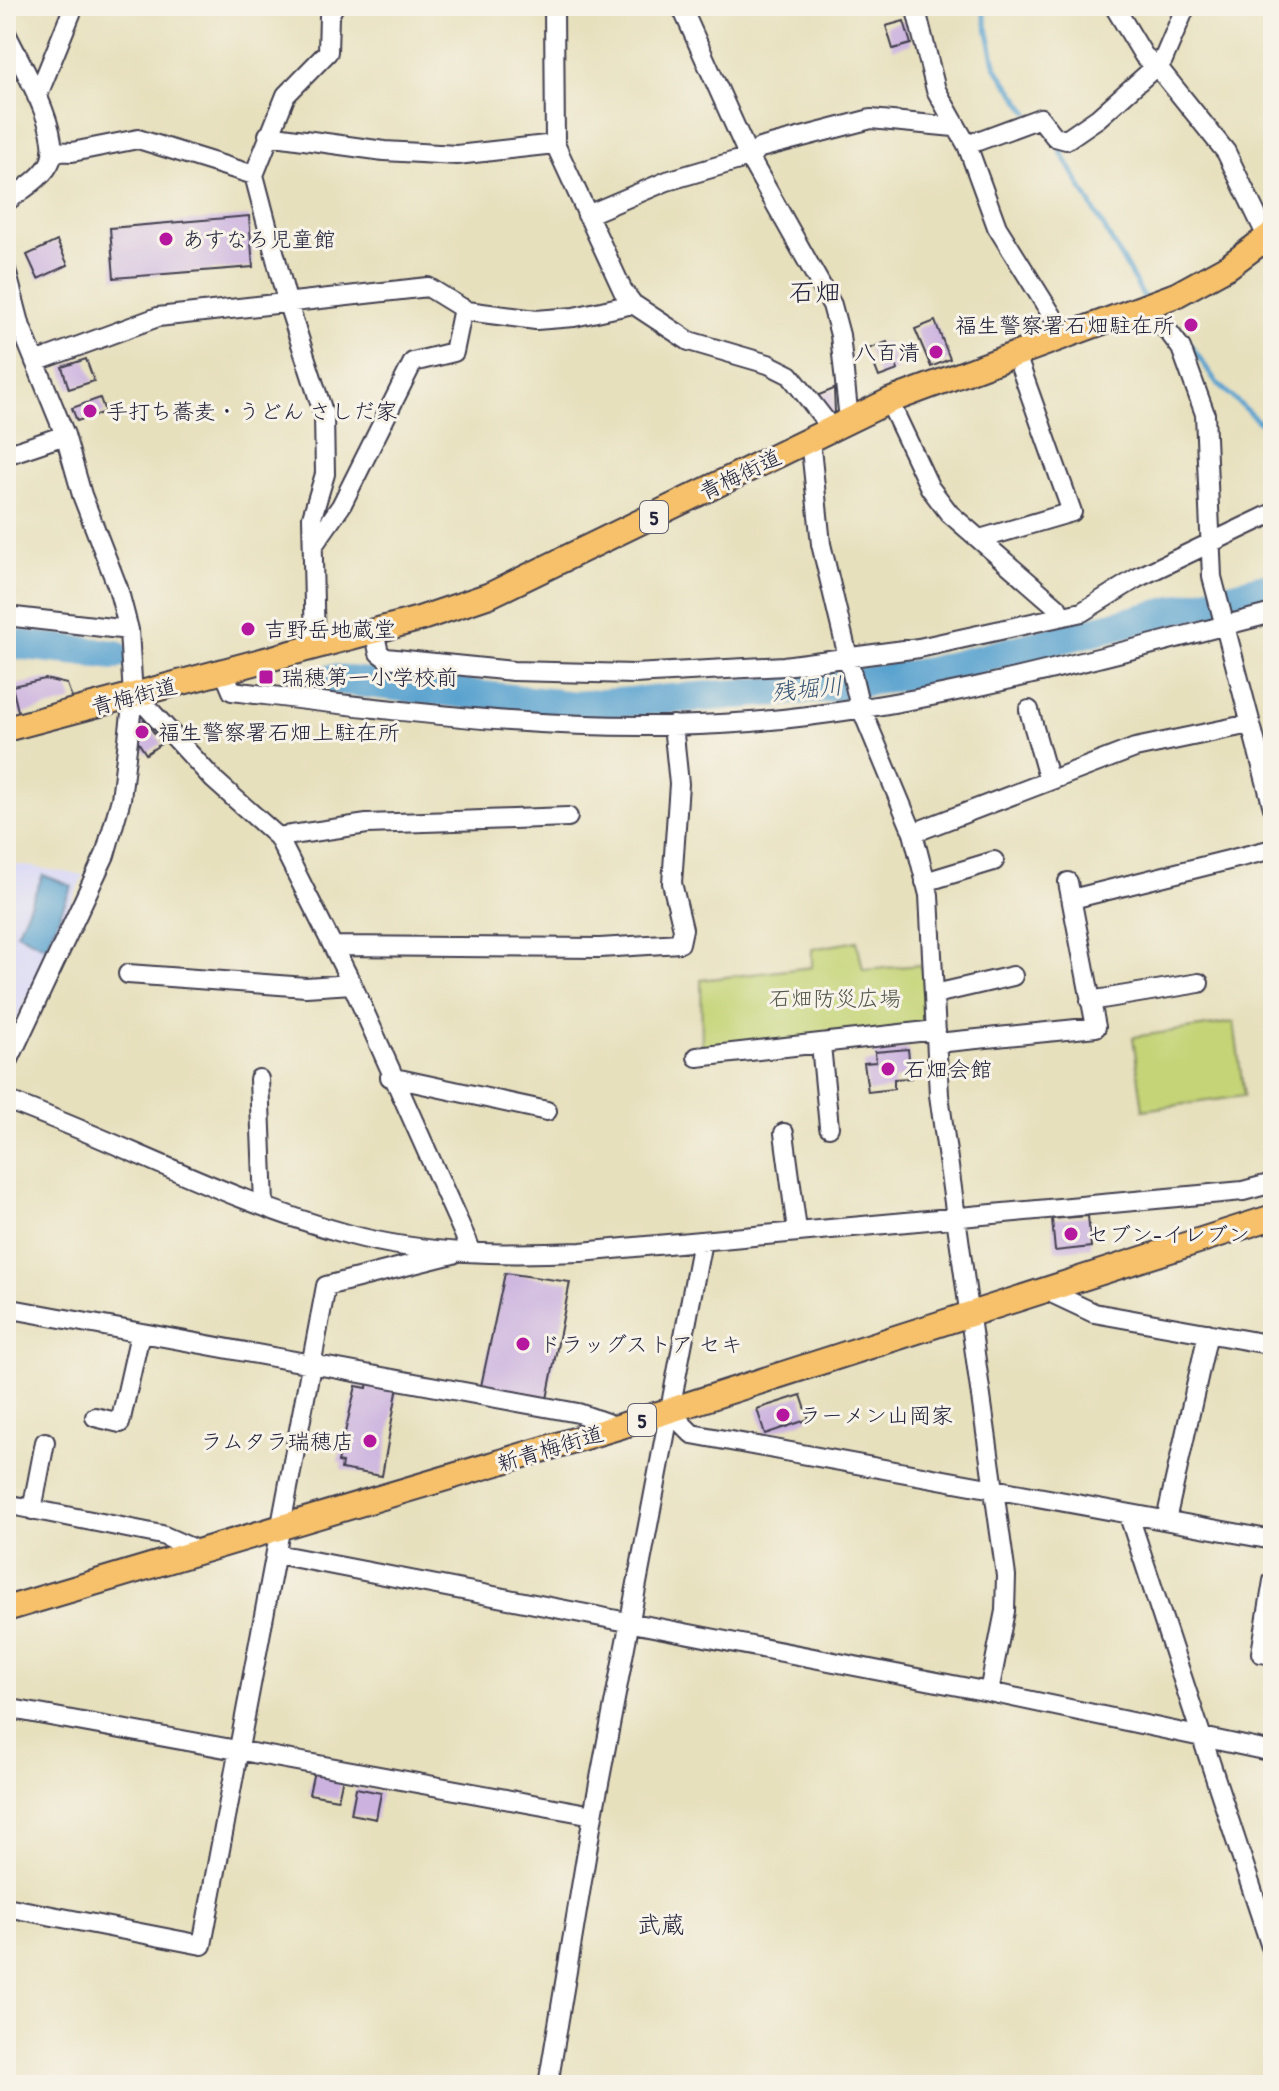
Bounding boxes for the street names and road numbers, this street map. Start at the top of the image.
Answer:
street label: 青梅街道 [694,441,786,507]
road number: 5 [640,501,668,533]
street label: 青梅街道 [88,670,180,722]
road number: 5 [628,1404,656,1436]
street label: 新青梅街道 [493,1418,607,1478]

